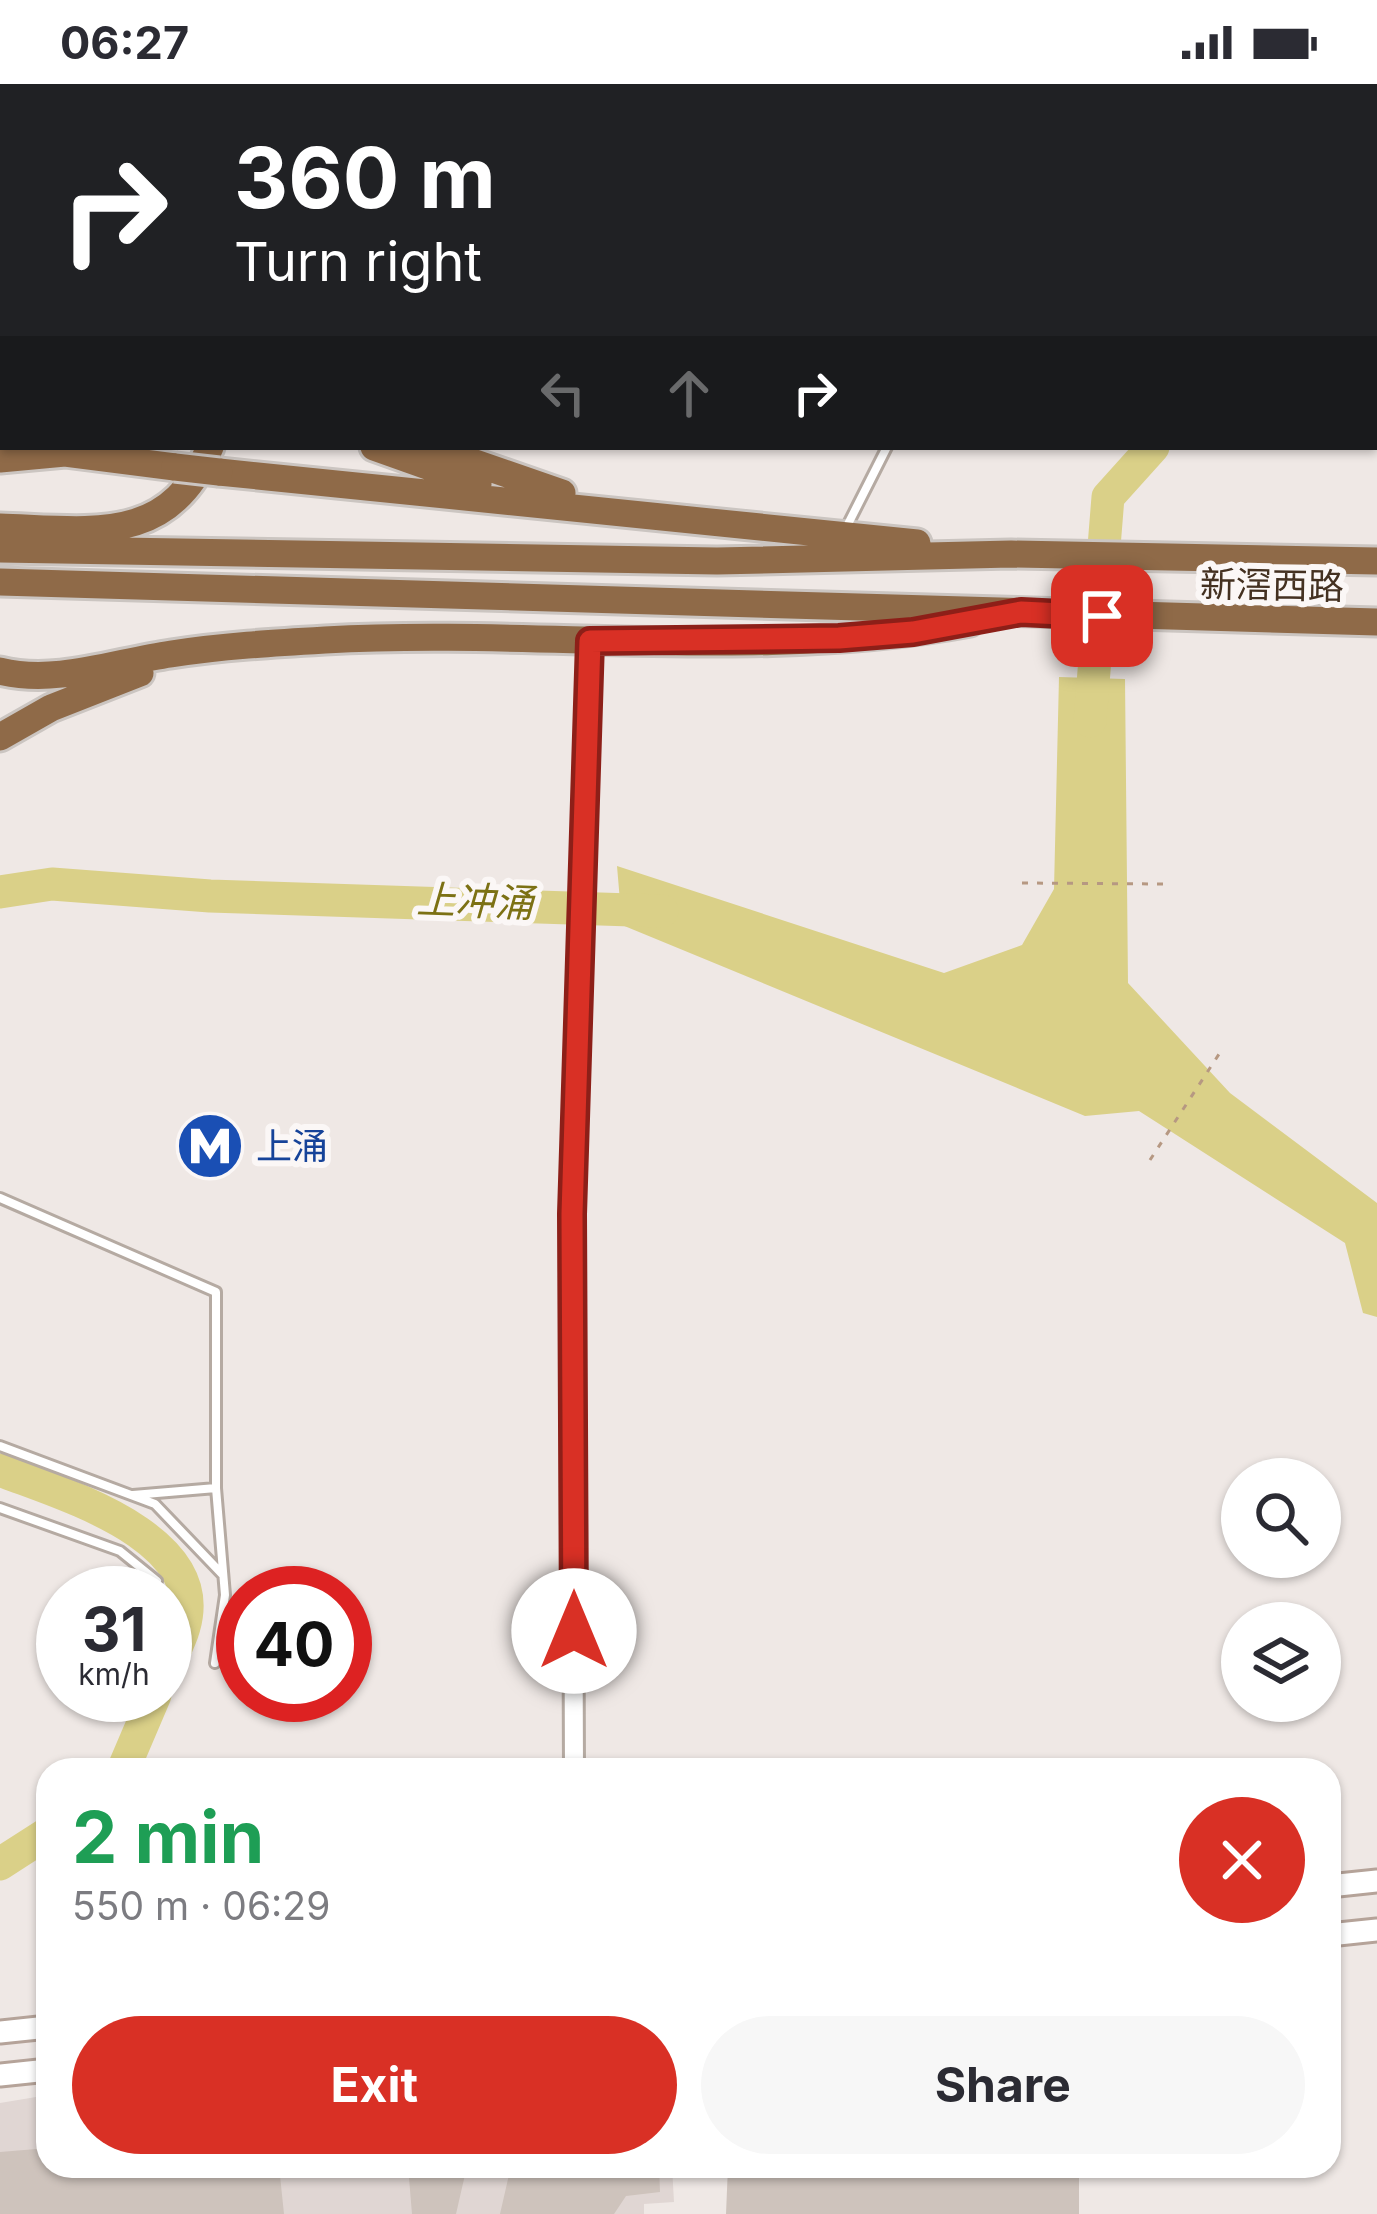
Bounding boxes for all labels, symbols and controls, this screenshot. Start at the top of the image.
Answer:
text: 06:27 [60,15,189,70]
text: 360 m [234,127,496,228]
icon: right [36,132,192,288]
text: Turn right [234,229,482,294]
icon: left [530,360,596,426]
icon: ahead [656,360,722,426]
icon: right [782,360,848,426]
street label: 新滘西路 [1200,562,1344,608]
pin [1051,565,1153,667]
icon: arrive [1069,583,1135,649]
water label: 上冲涌 [416,875,538,926]
metro station icon: 上涌 [175,1111,245,1181]
place label: 上涌 [256,1124,328,1168]
map controls [1221,1458,1341,1722]
button: search [1221,1458,1341,1578]
speed limit sign: 40 [216,1566,372,1722]
position arrow [511,1568,637,1694]
text: 31 [82,1593,146,1665]
button: layers [1221,1602,1341,1722]
text: km/h [78,1656,150,1692]
text: 2 min [72,1793,264,1880]
button: close [1179,1797,1305,1923]
text: 550 m · 06:29 [72,1882,330,1929]
button: Exit [72,2016,677,2154]
button: Share [701,2016,1305,2154]

